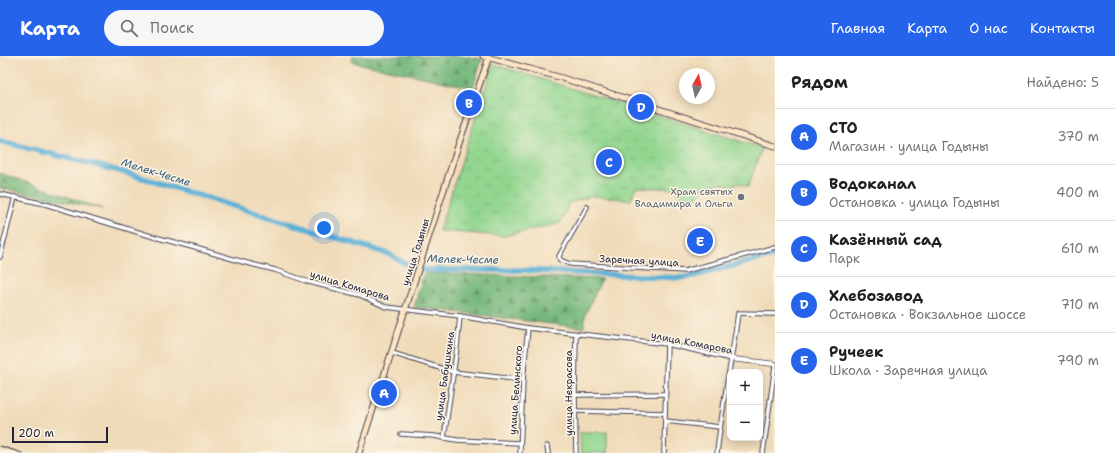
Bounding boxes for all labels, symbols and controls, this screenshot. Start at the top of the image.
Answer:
search box [104,10,384,46]
text: Карта [20,16,80,41]
icon: search [118,17,140,39]
text: Поиск [150,18,194,38]
text: Главная [831,19,885,37]
text: Карта [907,19,947,37]
text: О нас [969,19,1008,37]
text: Контакты [1030,19,1095,37]
north arrow [679,68,715,104]
text: Рядом [791,71,848,93]
text: Найдено: 5 [1026,74,1099,91]
pin: B [456,88,482,118]
pin: D [628,92,654,122]
text: СТО [829,118,857,138]
text: A [799,128,809,145]
text: 370 m [1057,128,1099,145]
text: Магазин · улица Годыны [829,138,989,155]
pin: C [596,147,622,177]
water label: Мелек-Чесме [119,155,192,190]
text: Водоканал [829,174,916,194]
text: B [800,184,808,201]
text: 400 m [1056,184,1099,201]
place label: Храм святых Владимира и Ольги [635,185,733,210]
marker: Храм святых Владимира и Ольги [736,192,746,202]
text: Остановка · улица Годыны [829,194,1000,211]
street label: улица Годыны [398,217,432,287]
your location [314,218,334,238]
pin: E [687,226,713,256]
text: Казённый сад [829,230,942,250]
text: C [800,240,808,257]
text: 610 m [1061,240,1099,257]
text: Парк [829,250,860,267]
water label: Мелек-Чесме [427,251,499,268]
street label: Заречная улица [599,252,680,269]
street label: улица Комарова [308,267,392,304]
text: Хлебозавод [829,286,923,306]
text: D [799,296,809,313]
text: 710 m [1061,296,1099,313]
text: Остановка · Вокзальное шоссе [829,306,1026,323]
street label: улица Комарова [650,328,735,357]
street label: улица Бабушкина [432,330,457,422]
text: Ручеек [829,342,883,362]
street label: улица Белинского [506,345,525,435]
street label: улица Некрасова [562,349,575,436]
text: E [800,352,808,369]
text: 790 m [1057,352,1099,369]
text: Школа · Заречная улица [829,362,987,379]
map controls [727,369,763,441]
button: + [727,369,763,405]
pin: A [371,378,397,408]
button: − [727,405,763,441]
scale bar [12,425,108,444]
text: 200 m [18,426,54,441]

